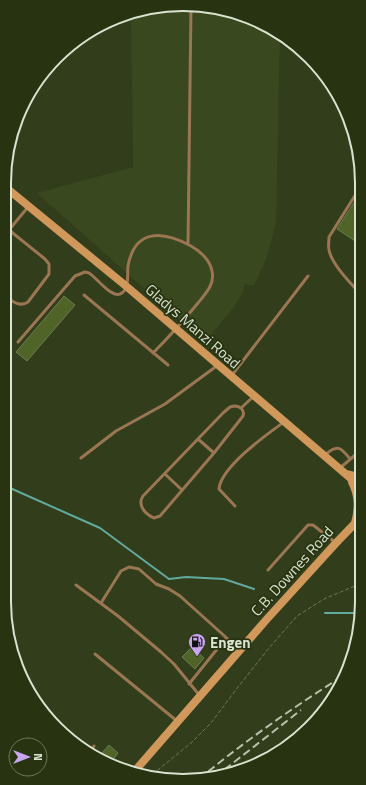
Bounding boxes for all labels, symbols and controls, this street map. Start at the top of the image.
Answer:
street label: Gladys Manzi Road [140,278,246,374]
street label: C.B. Downes Road [245,521,339,621]
place label: Engen [210,631,251,654]
fuel station icon: Engen [187,632,207,657]
north arrow [8,737,48,777]
text: N [30,753,46,761]

